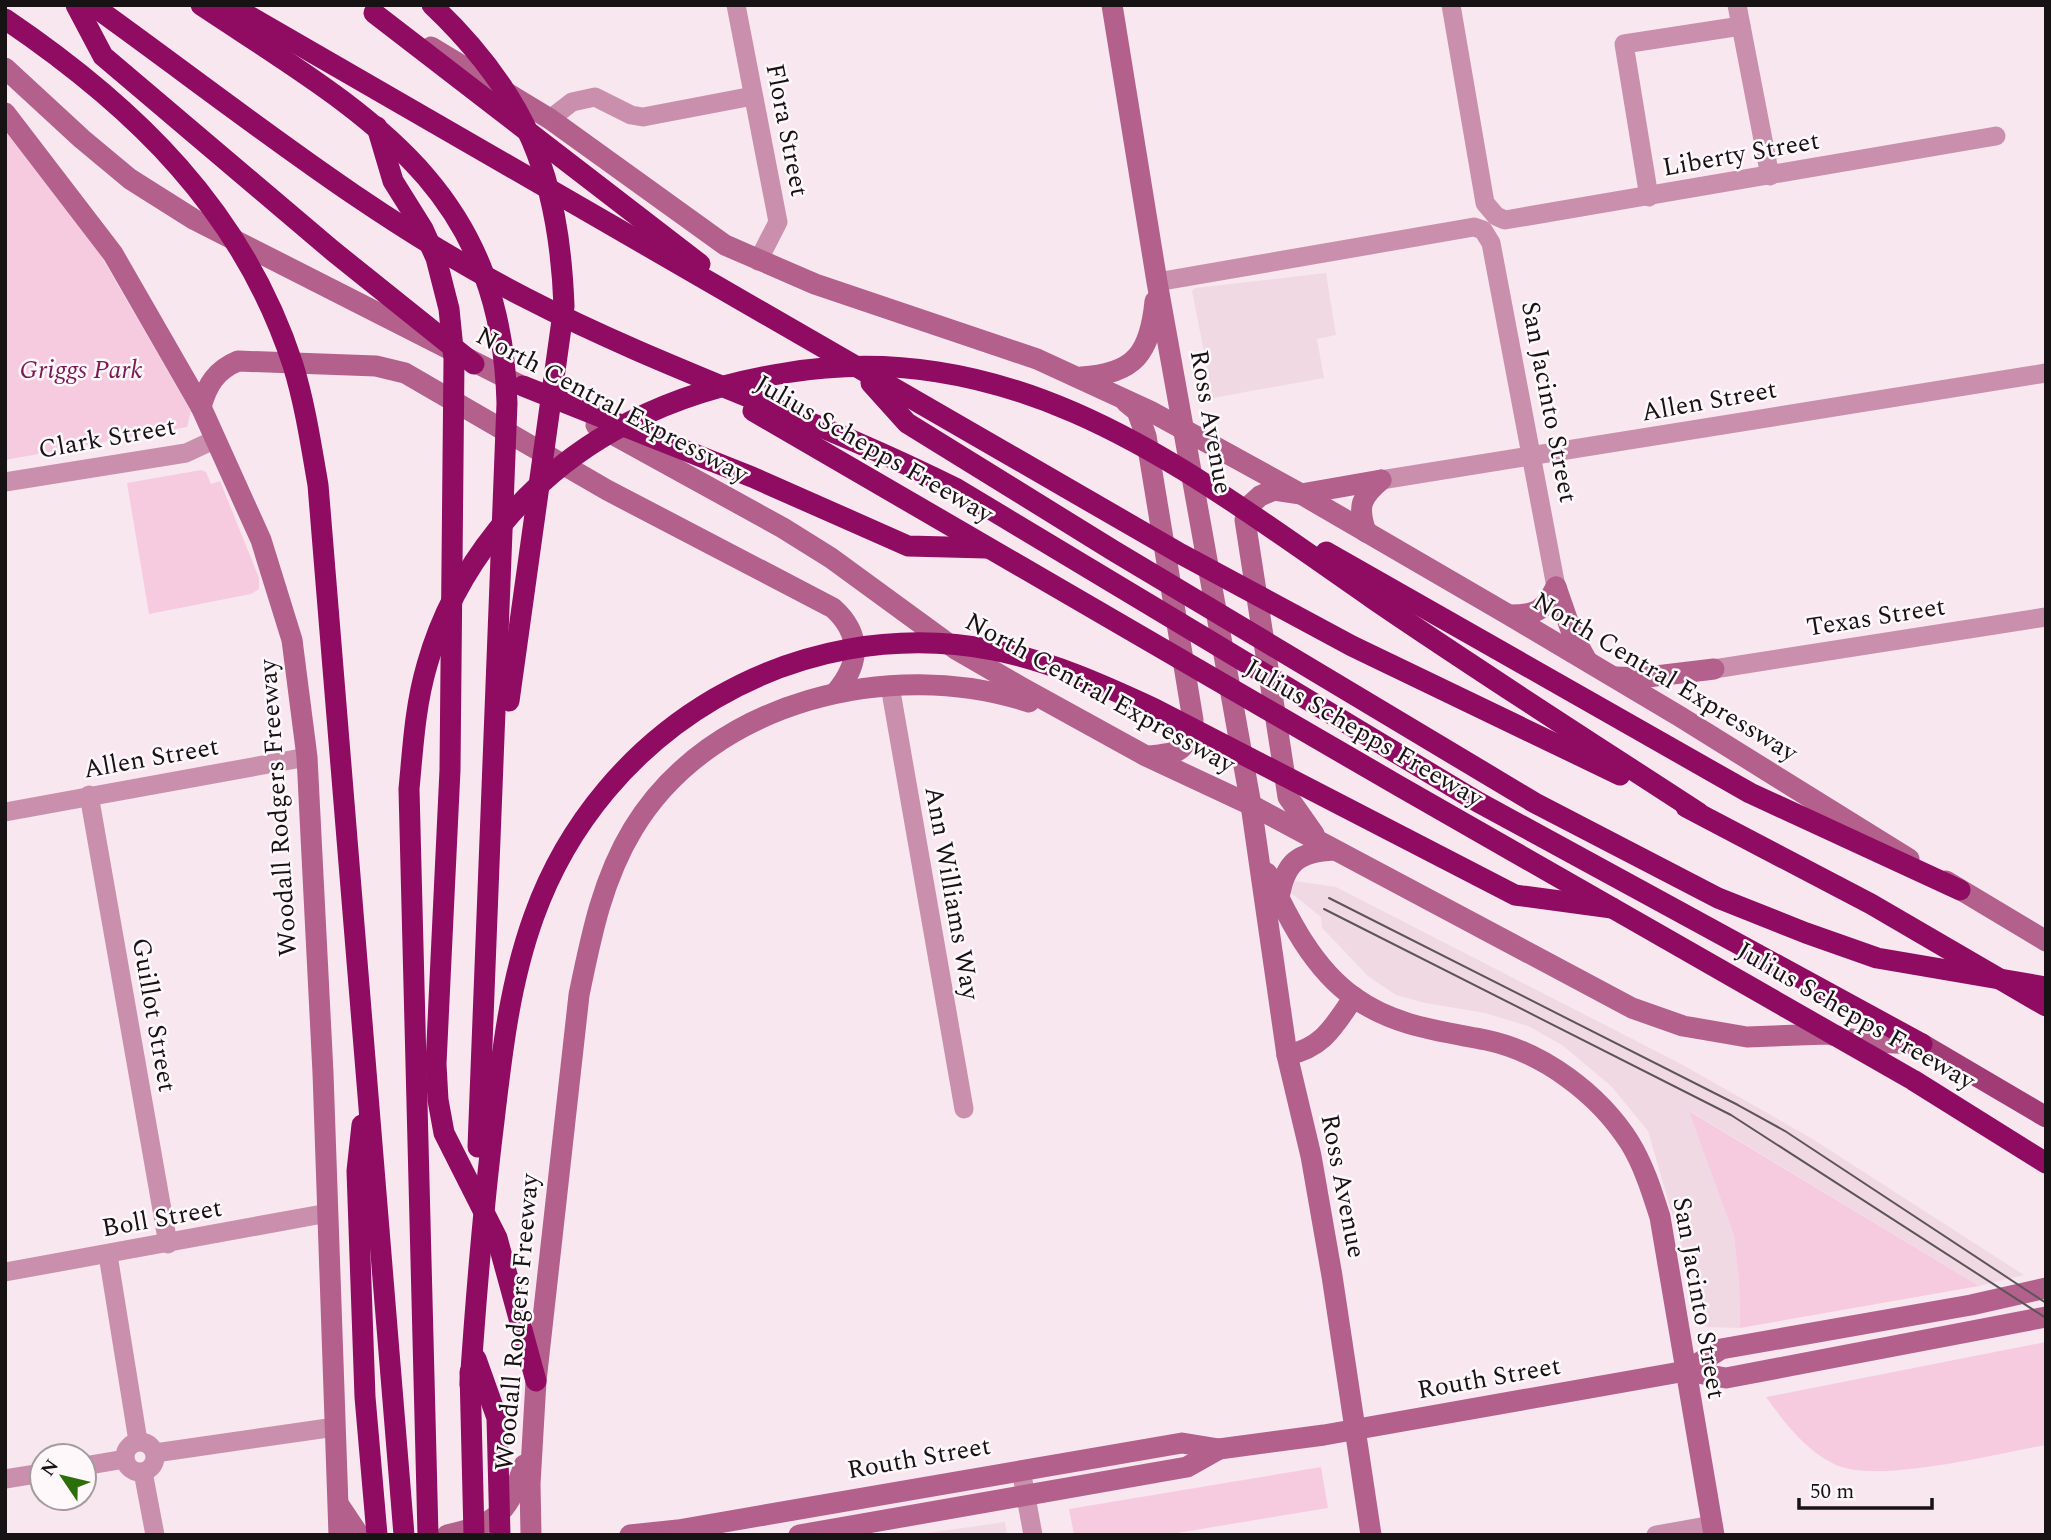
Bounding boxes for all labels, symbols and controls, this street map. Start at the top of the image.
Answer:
street label: Flora Street [754,60,820,200]
street label: Liberty Street [1659,121,1823,187]
street label: San Jacinto Street [1510,298,1588,506]
street label: North Central Expressway [469,316,757,495]
street label: Ross Avenue [1179,347,1243,497]
park label: Griggs Park [19,350,143,390]
street label: Julius Schepps Freeway [747,364,1002,534]
street label: Allen Street [1638,369,1780,433]
street label: Clark Street [35,406,179,470]
street label: North Central Expressway [1525,582,1807,773]
street label: Texas Street [1804,586,1948,648]
street label: North Central Expressway [957,602,1244,785]
street label: Julius Schepps Freeway [1237,648,1492,818]
street label: Woodall Rodgers Freeway [248,656,308,958]
street label: Allen Street [80,726,222,790]
street label: Ann Williams Way [914,783,991,1004]
street label: Julius Schepps Freeway [1729,931,1984,1101]
street label: Guillot Street [121,935,187,1095]
street label: Ross Avenue [1309,1111,1377,1261]
street label: Woodall Rodgers Freeway [484,1170,550,1472]
street label: Boll Street [99,1188,225,1248]
street label: San Jacinto Street [1662,1194,1736,1402]
street label: Routh Street [1414,1346,1564,1410]
street label: Routh Street [844,1426,994,1490]
north arrow [28,1442,98,1512]
text: N [34,1453,67,1483]
scale bar [1799,1466,1932,1510]
text: 50 m [1810,1476,1854,1508]

